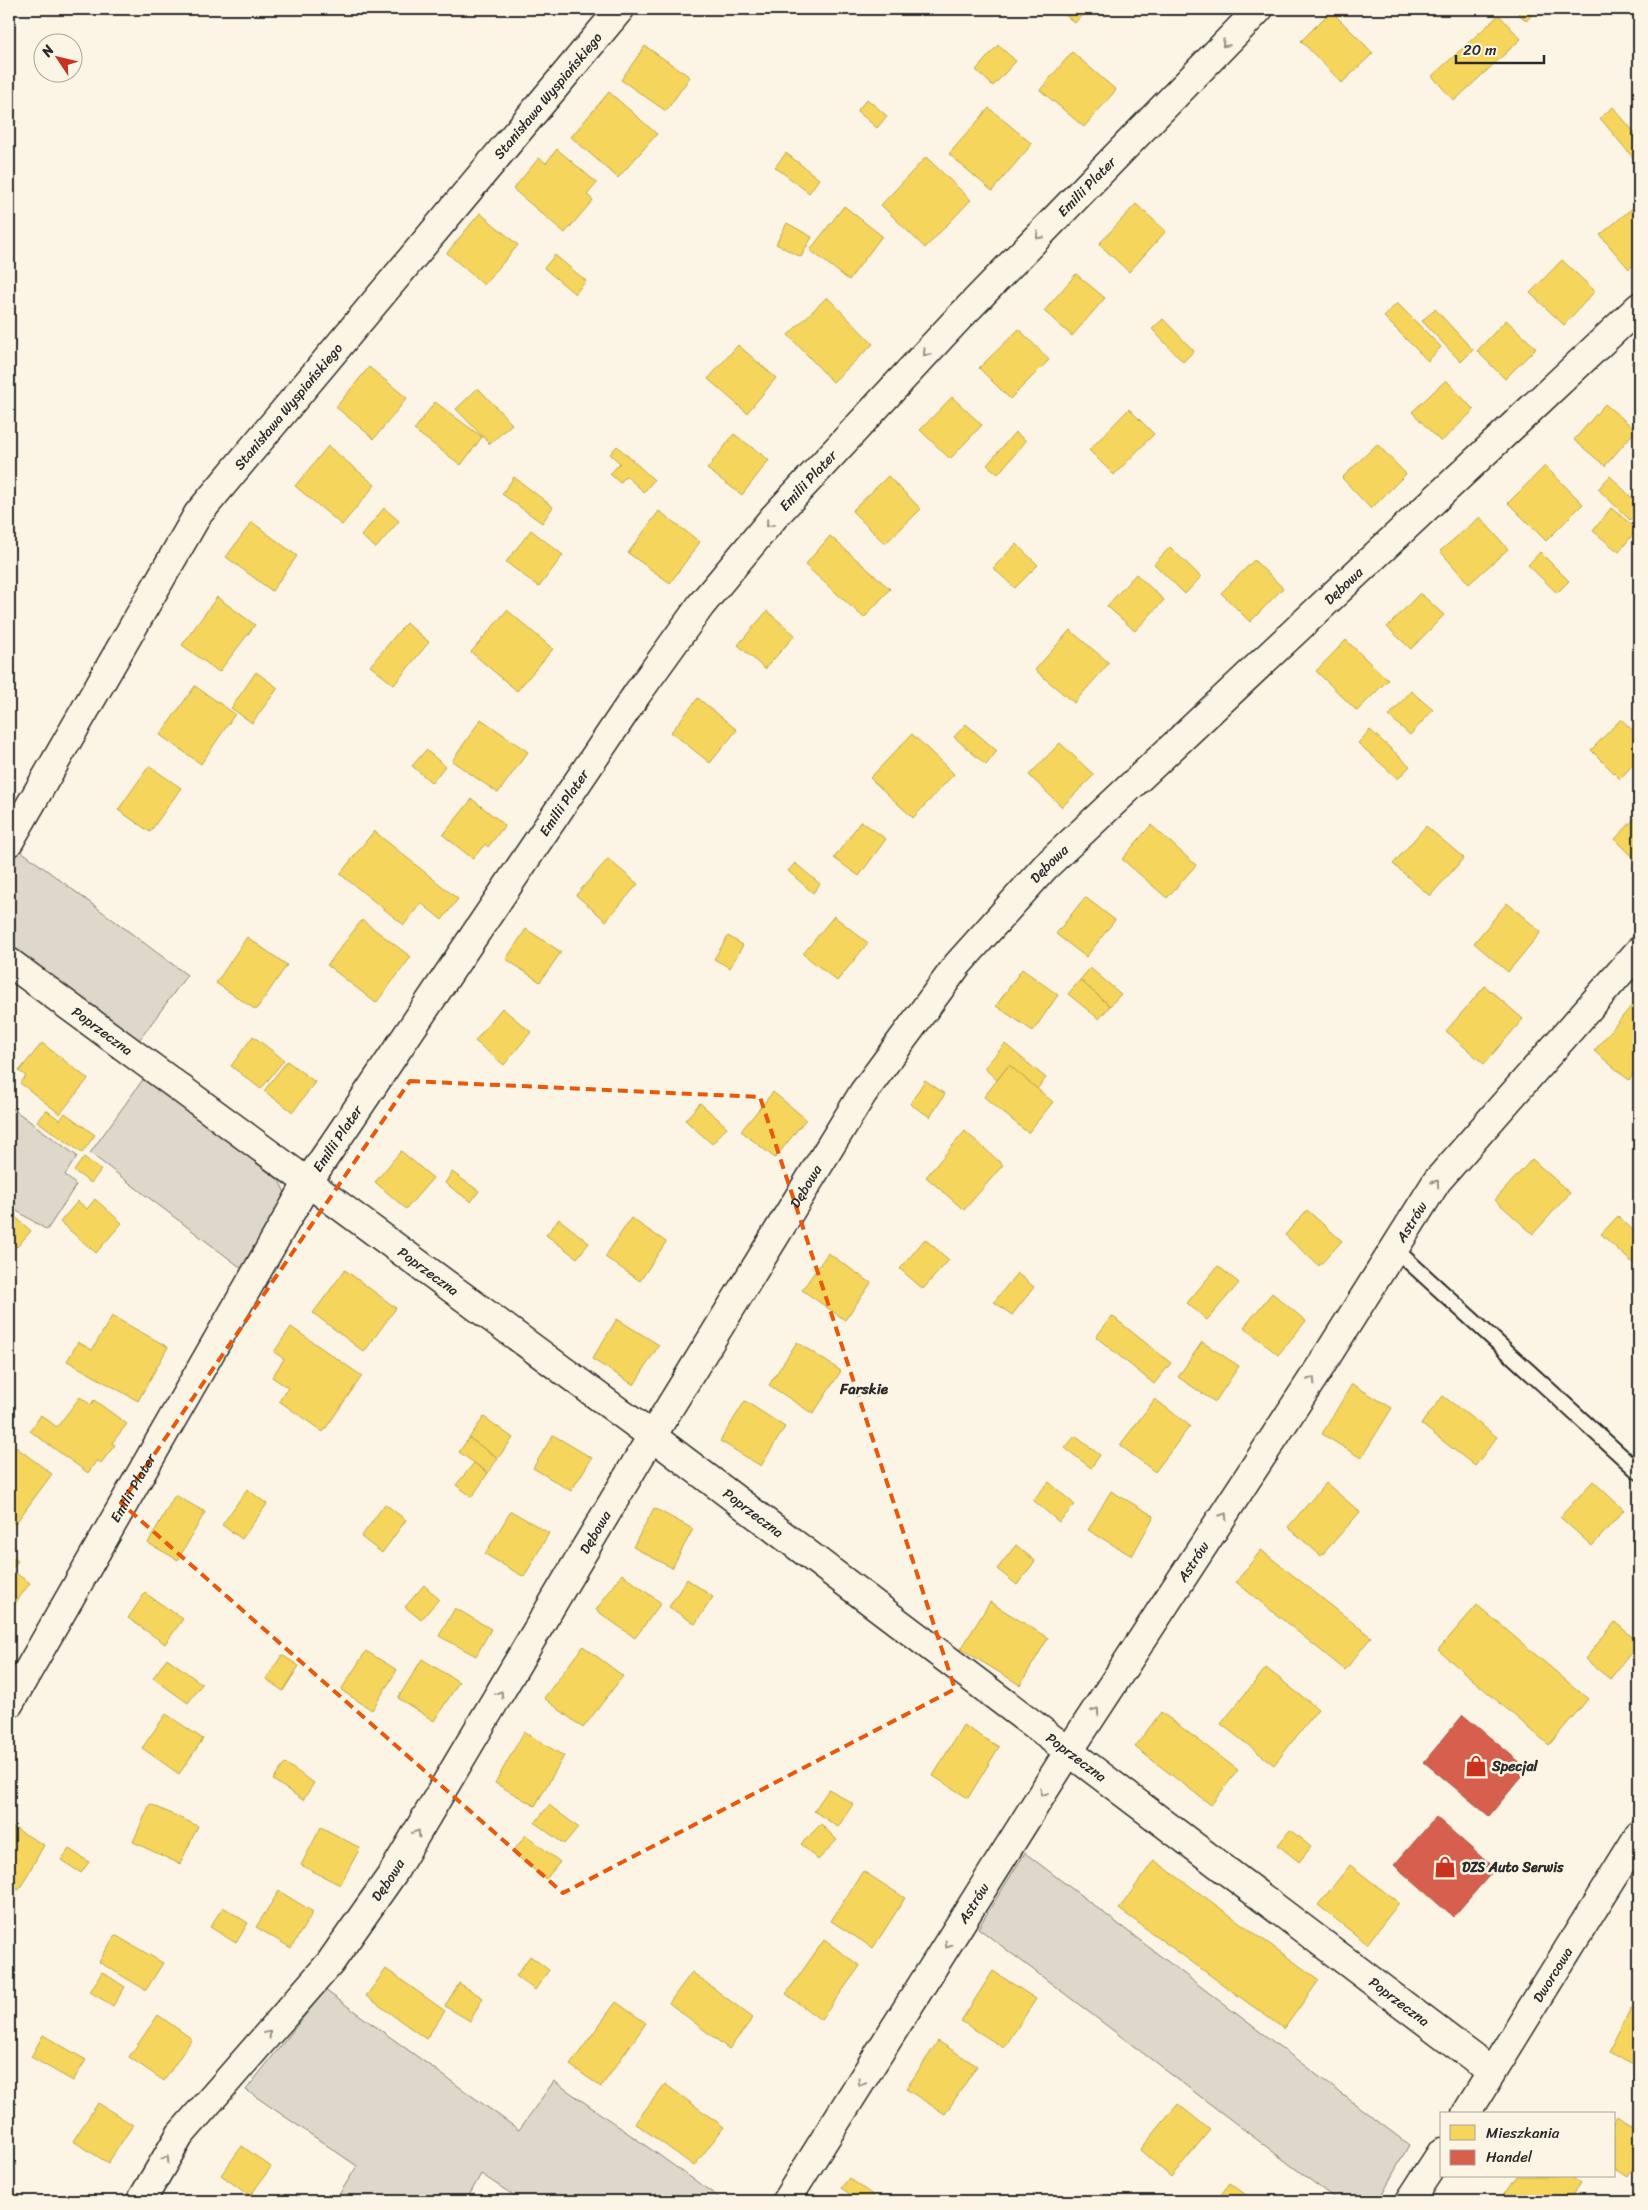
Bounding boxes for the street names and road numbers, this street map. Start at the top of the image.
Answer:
street label: Stanisława Wyspiańskiego [487,26,609,165]
street label: Emilii Plater [1051,150,1123,223]
street label: Stanisława Wyspiańskiego [228,337,349,476]
street label: Emilii Plater [773,443,844,517]
street label: Dębowa [1318,560,1370,611]
street label: Emilii Plater [532,763,597,842]
street label: Dębowa [1024,838,1075,889]
street label: Poprzeczna [66,1000,138,1062]
street label: Emilii Plater [306,1099,370,1177]
street label: Dębowa [783,1159,830,1213]
street label: Astrów [1389,1196,1434,1248]
street label: Poprzeczna [392,1240,464,1303]
street label: Emilii Plater [103,1448,164,1528]
street label: Poprzeczna [717,1482,789,1545]
street label: Dębowa [573,1505,619,1559]
street label: Astrów [1170,1536,1216,1588]
street label: Poprzeczna [1040,1726,1112,1789]
street label: Dębowa [365,1853,412,1907]
street label: Astrów [951,1878,996,1930]
street label: Dworcowa [1526,1942,1580,2008]
street label: Poprzeczna [1363,1971,1435,2033]

